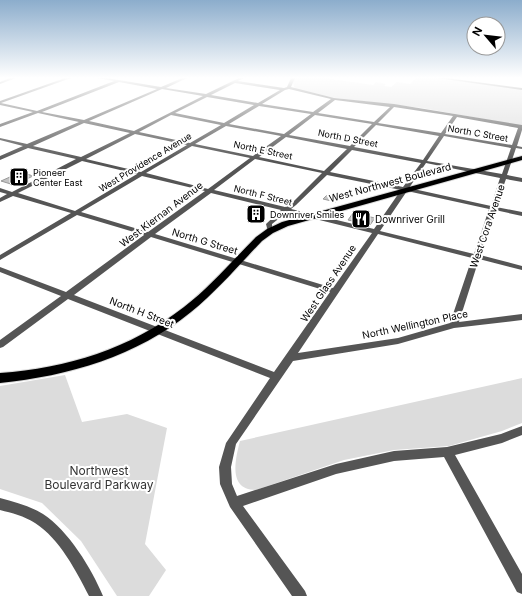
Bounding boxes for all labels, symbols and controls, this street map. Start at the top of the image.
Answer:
north arrow [466,16,506,56]
text: N [469,24,485,38]
street label: North C Street [447,122,509,144]
street label: North D Street [317,127,379,149]
street label: West Providence Avenue [97,130,193,194]
street label: North E Street [233,138,293,162]
street label: West Northwest Boulevard [328,160,452,204]
building icon: Pioneer Center East [8,166,30,188]
place label: Pioneer Center East [33,167,82,188]
street label: West Kiernan Avenue [117,179,205,249]
street label: North F Street [233,182,293,208]
street label: West Cora Avenue [467,183,507,269]
building icon: Downriver Smiles [245,203,267,225]
restaurant icon: Downriver Grill [350,208,372,230]
place label: Downriver Smiles [270,209,344,220]
place label: Downriver Grill [375,213,445,225]
street label: North G Street [171,225,240,257]
street label: West Glass Avenue [298,242,358,324]
street label: North H Street [108,294,177,330]
street label: North Wellington Place [361,307,469,341]
park label: Northwest Boulevard Parkway [44,463,154,492]

